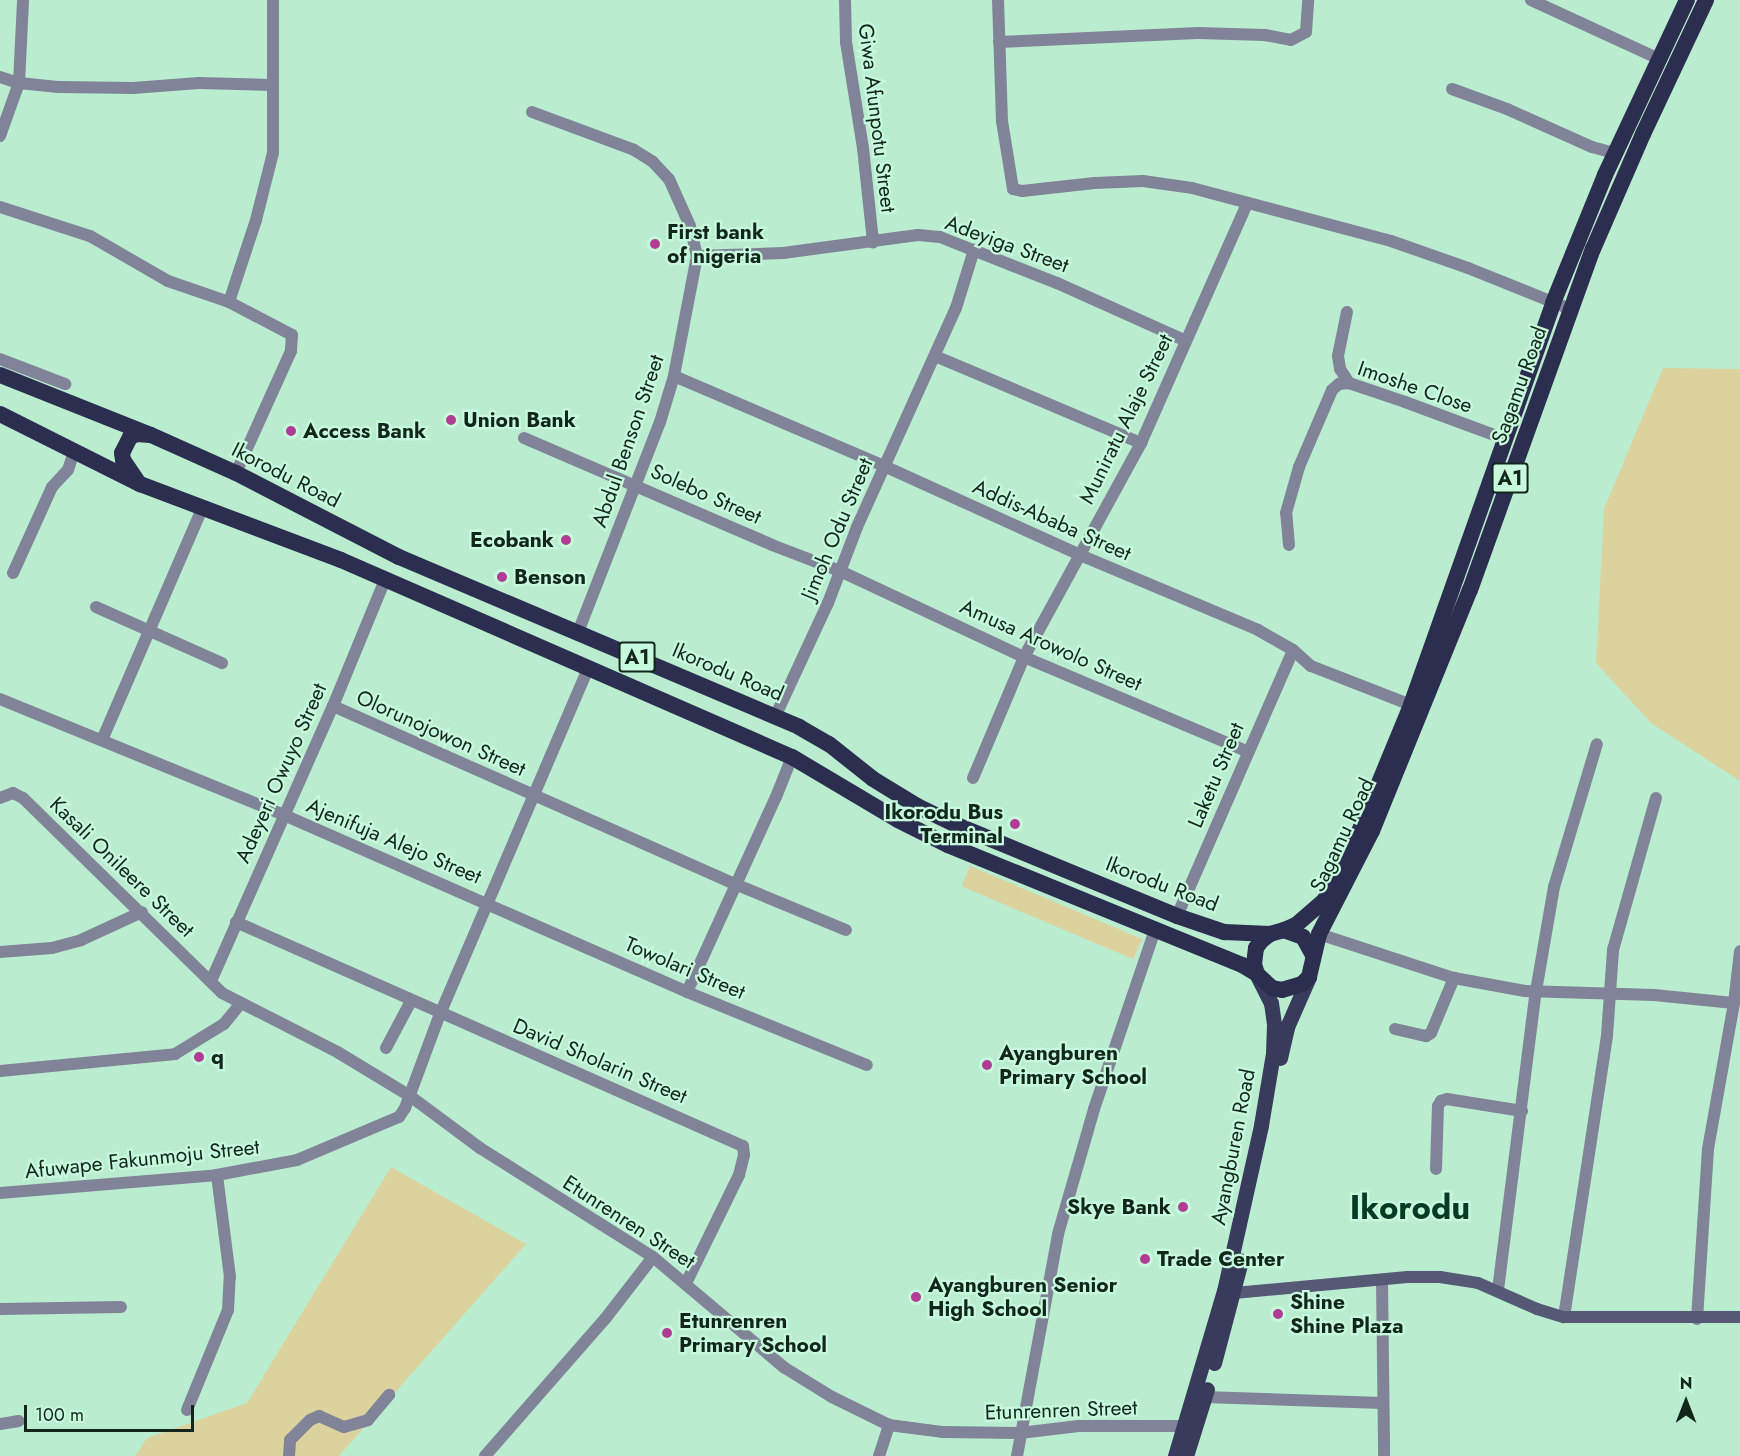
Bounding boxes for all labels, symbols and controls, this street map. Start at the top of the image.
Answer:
street label: Giwa Afunpotu Street [853,22,901,214]
street label: Adeyiga Street [942,210,1072,278]
place label: First bank of nigeria [667,219,764,269]
marker: First bank of nigeria [648,237,662,251]
street label: Sagamu Road [1486,323,1552,447]
street label: Muniratu Alaje Street [1074,330,1178,508]
street label: Abdul Benson Street [587,351,669,531]
street label: Imoshe Close [1354,356,1476,418]
place label: Union Bank [463,407,576,433]
marker: Union Bank [444,413,458,427]
place label: Access Bank [303,418,426,444]
marker: Access Bank [284,424,298,438]
street label: Ikorodu Road [227,437,345,513]
street label: Jimoh Odu Street [796,454,878,604]
street label: Solebo Street [647,458,765,530]
road number: A1 [1490,461,1530,495]
street label: Addis-Ababa Street [969,474,1135,566]
place label: Ecobank [470,527,554,553]
marker: Ecobank [559,533,573,547]
place label: Benson [514,564,586,590]
marker: Benson [495,570,509,584]
street label: Amusa Arowolo Street [956,594,1146,696]
street label: Ikorodu Road [669,637,787,707]
road number: A1 [618,640,656,674]
street label: Adeyeri Owuyo Street [230,679,332,867]
street label: Olorunojowon Street [352,684,530,782]
street label: Laketu Street [1183,719,1249,831]
street label: Sagamu Road [1305,774,1379,896]
street label: Kasali Onileere Street [45,792,199,942]
street label: Ajenifuja Alejo Street [303,793,485,889]
place label: Ikorodu Bus Terminal [884,799,1003,849]
marker: Ikorodu Bus Terminal [1008,817,1022,831]
street label: Ikorodu Road [1102,851,1222,917]
street label: Towolari Street [621,931,749,1005]
street label: David Sholarin Street [509,1013,691,1109]
place label: Ayangburen Primary School [999,1040,1147,1090]
place label: q [211,1044,224,1070]
marker: q [192,1050,206,1064]
marker: Ayangburen Primary School [980,1058,994,1072]
street label: Ayangburen Road [1206,1067,1260,1227]
street label: Afuwape Fakunmoju Street [23,1134,261,1184]
street label: Etunrenren Street [558,1170,700,1274]
district label: Ikorodu [1350,1188,1470,1228]
place label: Skye Bank [1067,1194,1171,1220]
marker: Skye Bank [1176,1200,1190,1214]
place label: Trade Center [1157,1246,1285,1272]
marker: Trade Center [1138,1252,1152,1266]
place label: Ayangburen Senior High School [928,1272,1117,1322]
place label: Shine Shine Plaza [1290,1289,1404,1339]
marker: Ayangburen Senior High School [909,1290,923,1304]
marker: Shine Shine Plaza [1271,1307,1285,1321]
place label: Etunrenren Primary School [679,1308,827,1358]
marker: Etunrenren Primary School [660,1326,674,1340]
north arrow [1656,1372,1716,1432]
text: N [1680,1372,1692,1395]
scale bar [27,1393,196,1431]
street label: Etunrenren Street [984,1395,1138,1425]
text: 100 m [35,1402,84,1428]

